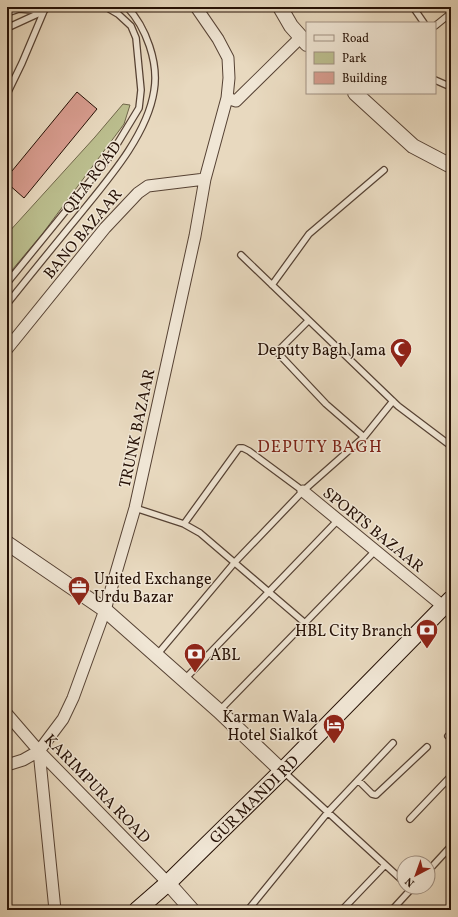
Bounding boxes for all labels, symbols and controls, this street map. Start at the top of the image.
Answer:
legend [306,22,436,94]
text: Road [342,31,369,47]
text: Park [342,51,367,67]
text: Building [342,71,387,87]
street label: QILA ROAD [58,137,127,219]
street label: BANO BAZAAR [39,184,128,284]
mosque icon: Deputy Bagh Jama [388,336,414,369]
place label: Deputy Bagh Jama [257,340,386,362]
street label: TRUNK BAZAAR [115,367,161,490]
district label: DEPUTY BAGH [257,436,383,459]
street label: SPORTS BAZAAR [317,483,428,578]
place label: United Exchange Urdu Bazar [94,569,212,609]
office icon: United Exchange Urdu Bazar [66,574,92,607]
bank icon: HBL City Branch [414,617,440,650]
place label: HBL City Branch [295,621,412,643]
bank icon: ABL [182,641,208,674]
place label: ABL [210,645,240,667]
place label: Karman Wala Hotel Sialkot [222,707,318,747]
hotel icon: Karman Wala Hotel Sialkot [321,712,347,745]
street label: KARIMPURA ROAD [38,730,155,849]
street label: GUR MANDI RD [205,751,305,850]
north arrow [396,855,436,895]
text: N [402,873,418,890]

